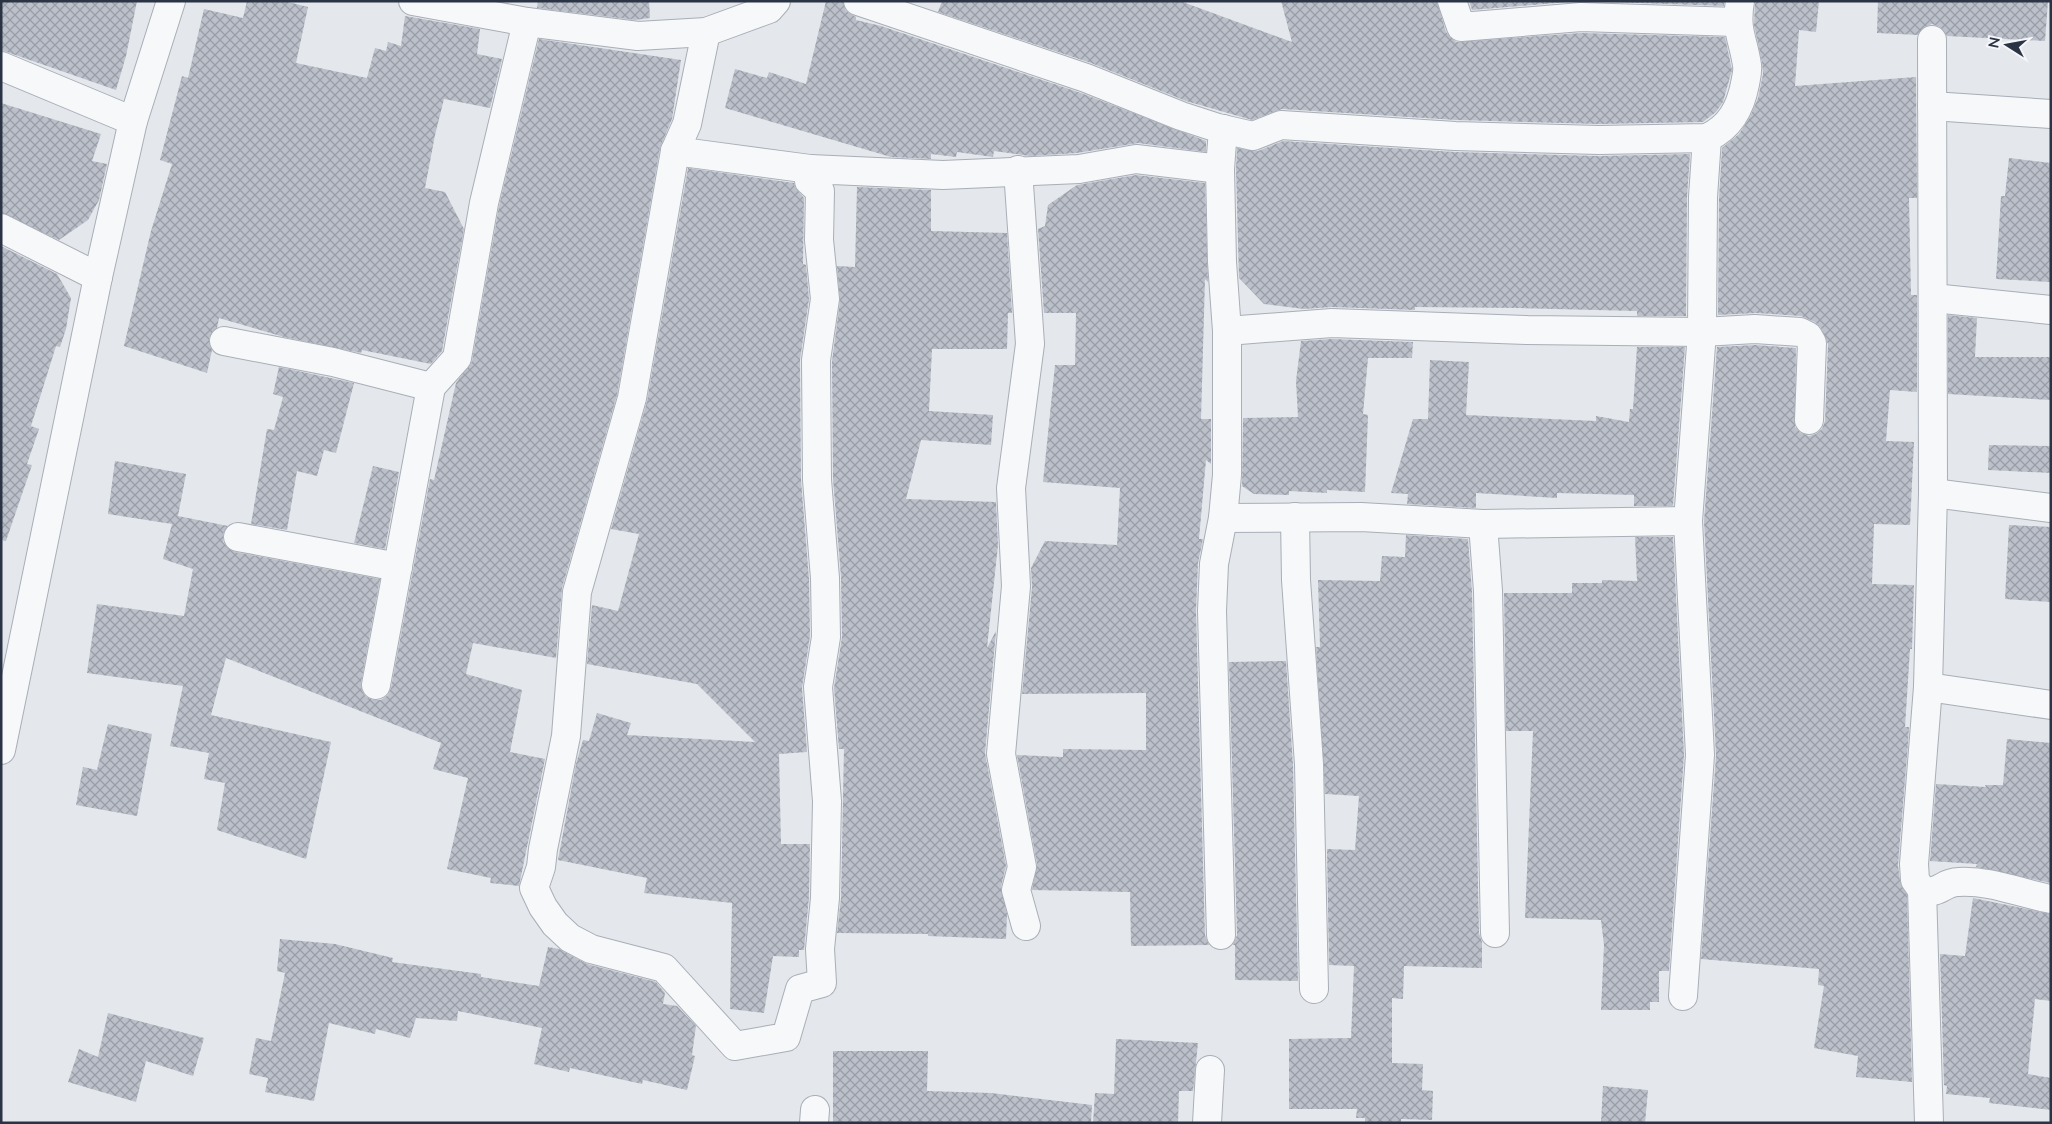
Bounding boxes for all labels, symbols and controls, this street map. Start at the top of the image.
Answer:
north arrow [1982,20,2032,70]
text: N [1984,36,2003,49]

